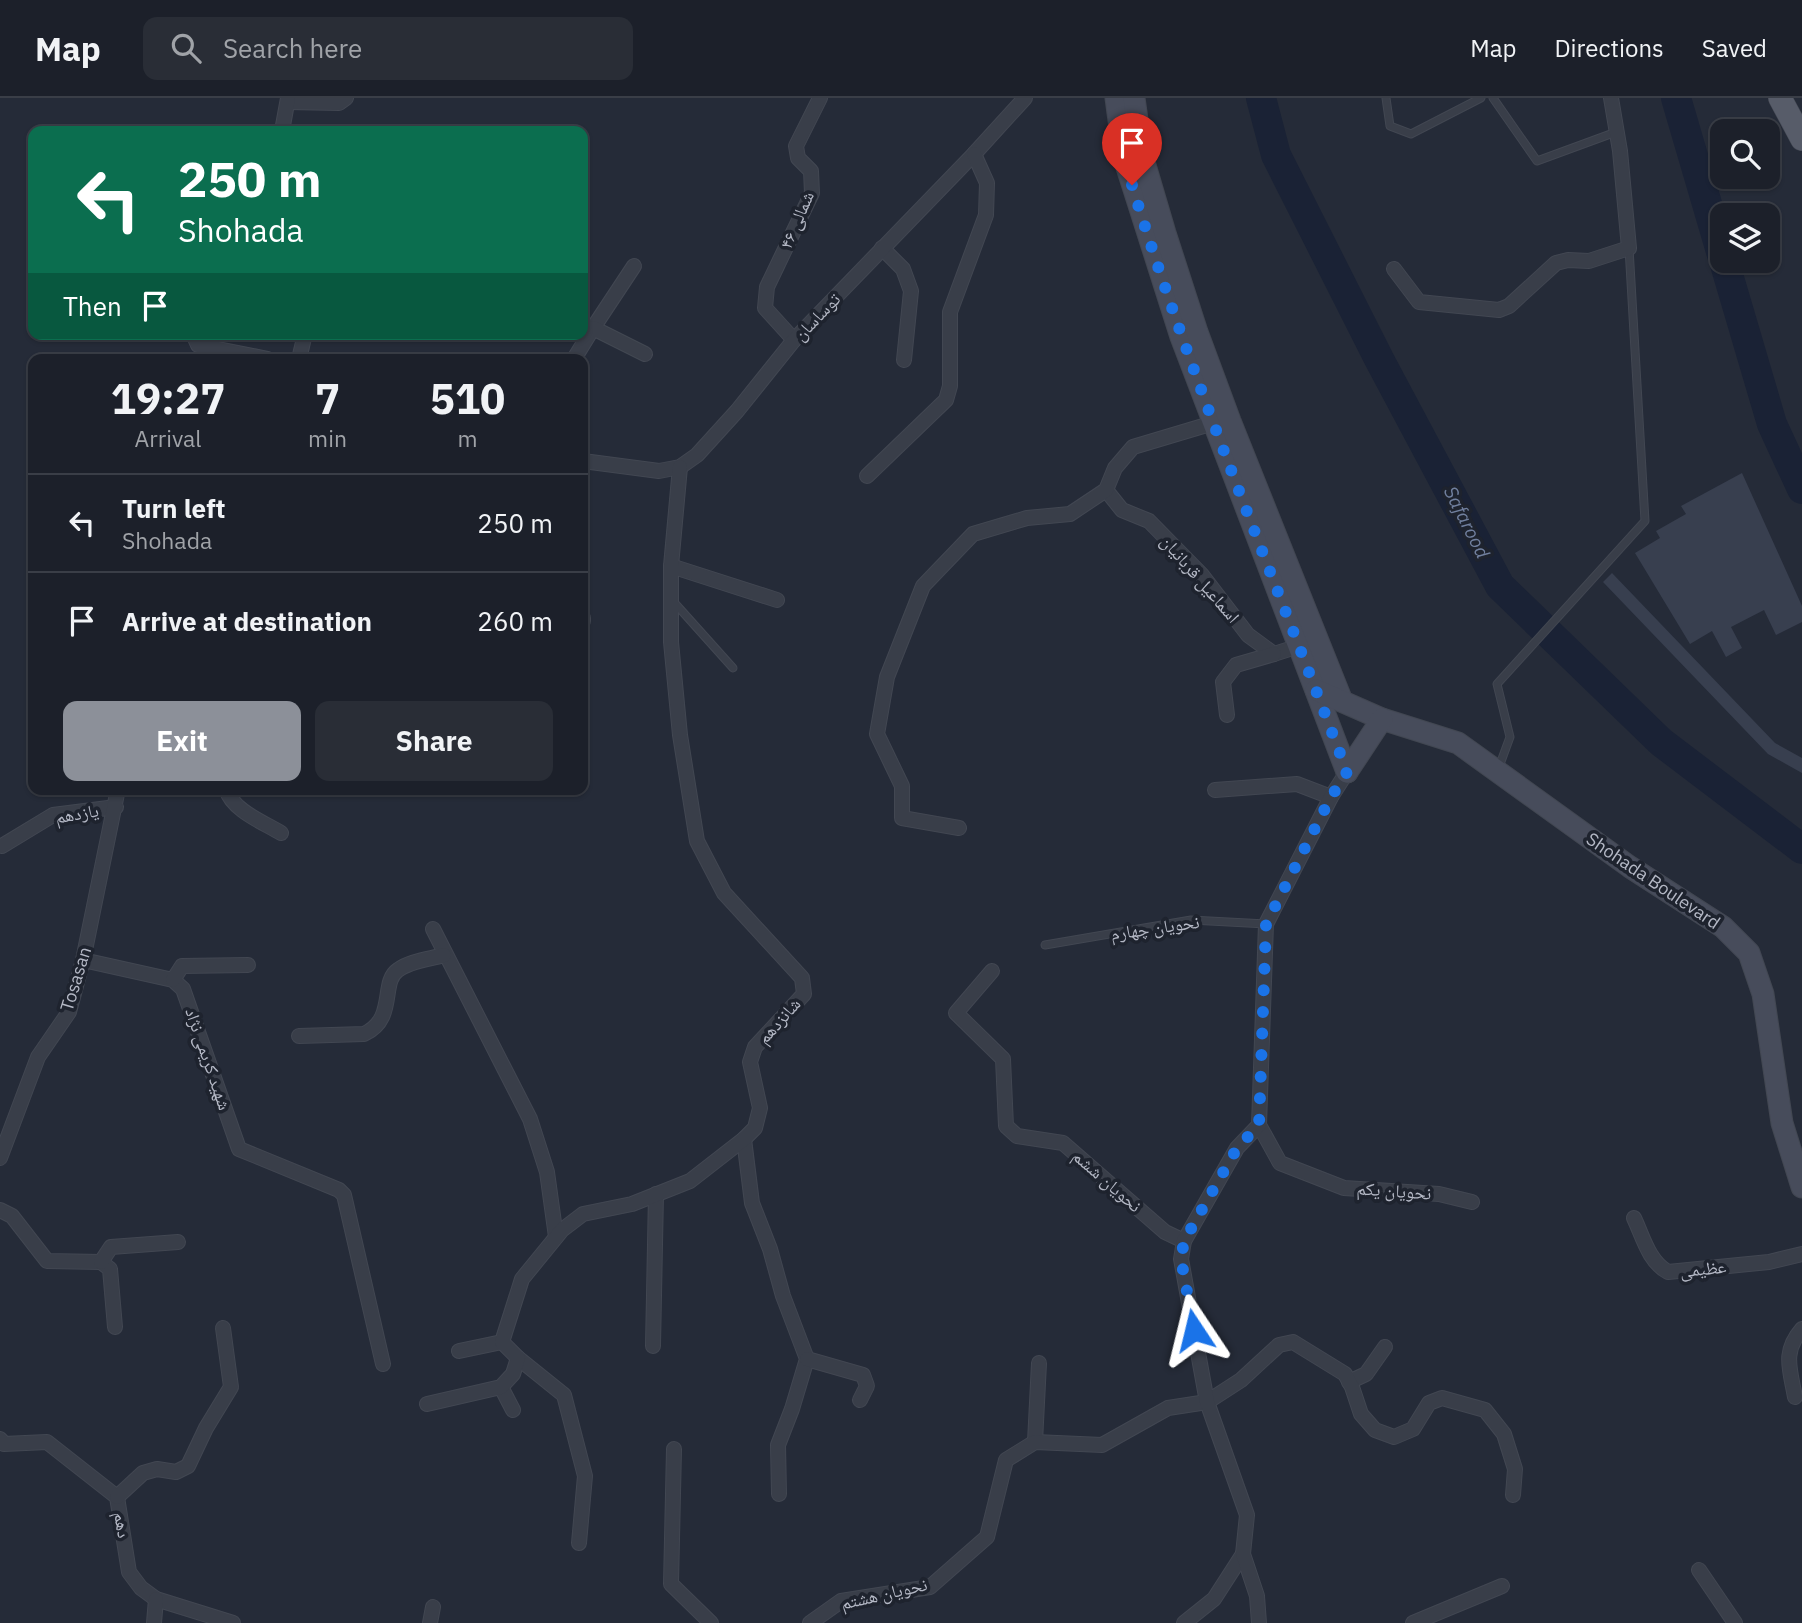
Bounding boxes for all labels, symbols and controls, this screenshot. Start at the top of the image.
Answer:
search box [143,17,633,80]
text: Map [35,27,101,70]
icon: search [167,29,205,67]
text: Search here [223,31,362,65]
text: Map [1470,32,1516,64]
text: Directions [1554,32,1664,64]
text: Saved [1702,32,1767,64]
pin [1102,113,1162,185]
map controls [1710,119,1780,273]
button: search [1710,119,1780,189]
icon: arrive [1113,124,1151,162]
text: 250 m [178,147,322,210]
icon: left [63,154,154,245]
street label: شمالی ۴۶ [774,187,819,252]
button: layers [1710,203,1780,273]
text: Shohada [178,209,304,251]
icon: arrive [136,287,174,325]
street label: توساسان [788,288,845,345]
text: Then [63,289,122,323]
text: 19:27 [111,371,225,426]
text: 7 [315,371,340,426]
text: 510 [430,371,505,426]
text: Arrival [135,423,202,453]
text: min [308,423,347,453]
text: m [457,423,478,453]
water label: Safarood [1439,482,1496,563]
text: Turn left [122,491,225,525]
icon: left [63,504,101,542]
text: 250 m [477,506,553,540]
text: Shohada [122,525,212,555]
street label: اسماعیل قربانیان [1156,530,1245,628]
icon: arrive [63,602,101,640]
text: Arrive at destination [122,604,372,638]
text: 260 m [477,604,553,638]
button: Exit [63,701,301,781]
button: Share [315,701,553,781]
street label: یازدهم [53,798,101,830]
street label: Shohada Boulevard [1582,827,1725,934]
street label: نحویان چهارم [1109,910,1201,946]
street label: Tosasan [55,944,96,1014]
street label: شانزدهم [752,993,806,1049]
street label: شهید کریمی نژاد [180,1005,237,1113]
street label: نحویان ششم [1067,1144,1147,1218]
street label: نحویان یکم [1356,1176,1432,1206]
street label: عظیمی [1679,1255,1727,1282]
position arrow [1157,1293,1231,1367]
street label: دهم [108,1510,136,1540]
street label: نحویان هشتم [838,1572,930,1616]

